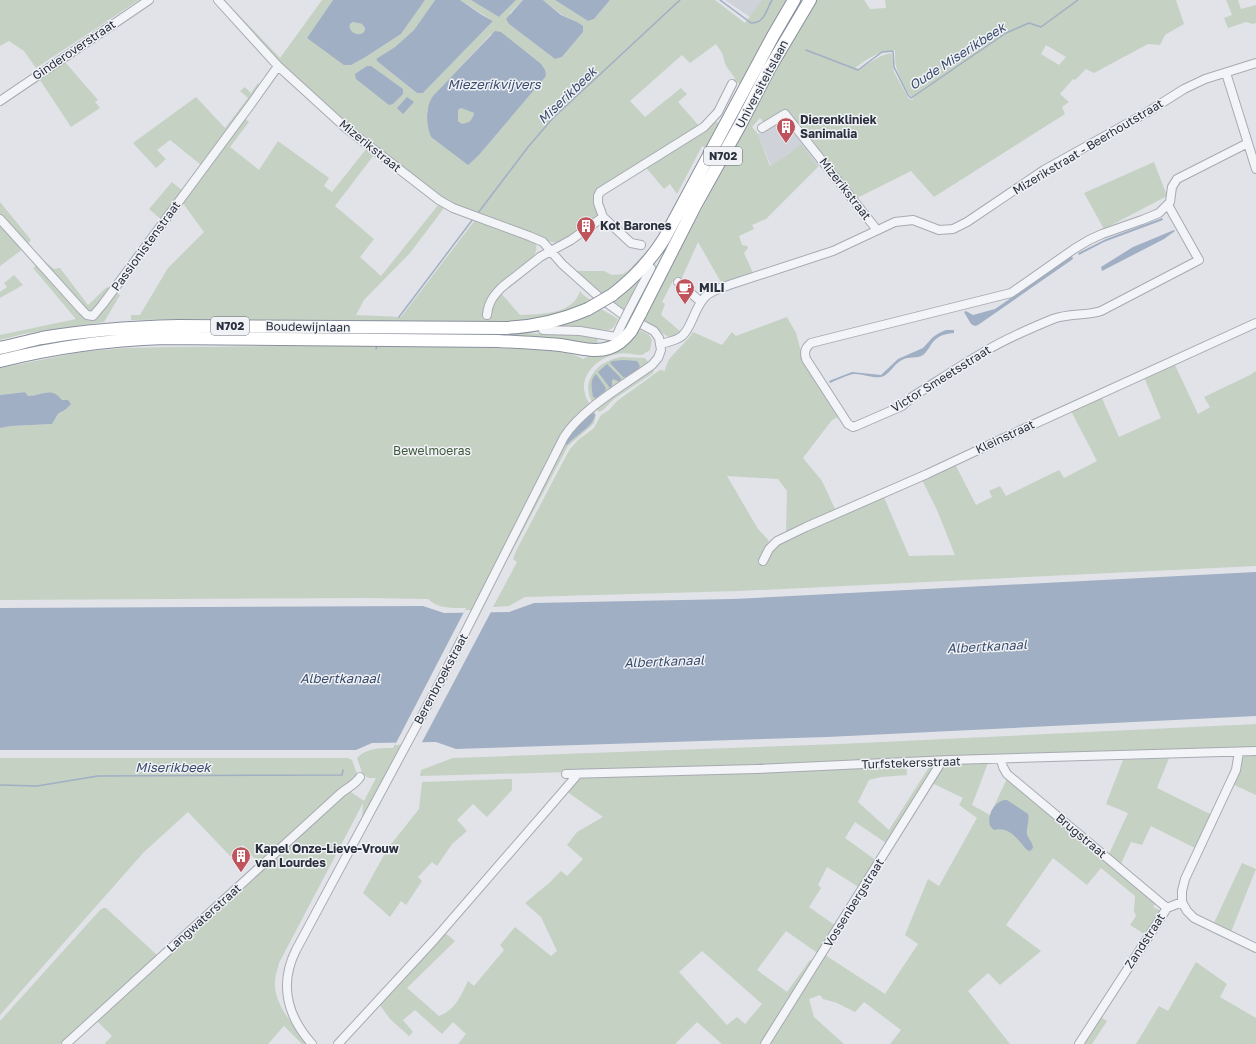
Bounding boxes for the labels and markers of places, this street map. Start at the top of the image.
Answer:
place label: Dierenkliniek Sanimalia [800,112,877,141]
building icon: Dierenkliniek Sanimalia [775,116,797,144]
building icon: Kot Barones [575,215,597,243]
place label: Kot Barones [600,218,672,233]
cafe icon: MILI [674,277,696,305]
place label: MILI [699,280,725,295]
place label: Kapel Onze-Lieve-Vrouw van Lourdes [255,841,399,870]
building icon: Kapel Onze-Lieve-Vrouw van Lourdes [230,845,252,873]

